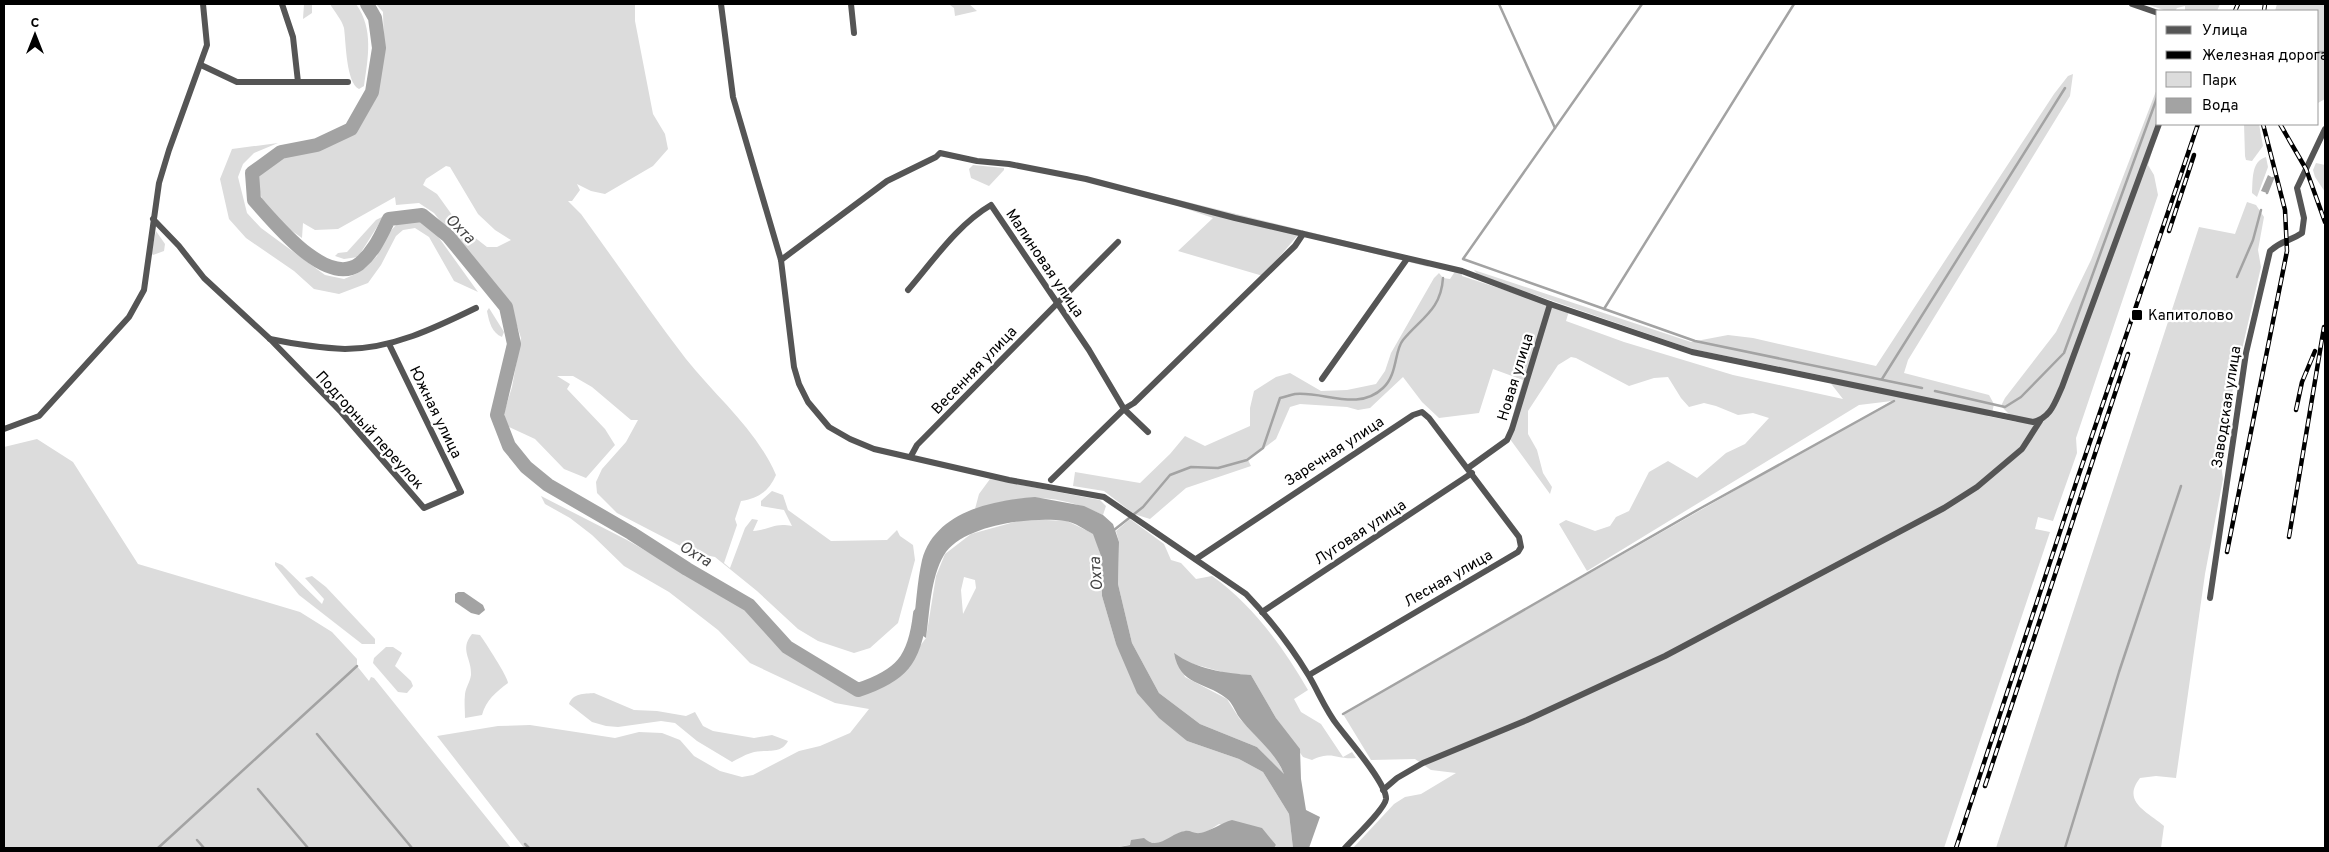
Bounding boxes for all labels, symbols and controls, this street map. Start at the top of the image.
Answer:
north arrow [10,10,60,60]
legend [2156,10,2319,125]
text: С [31,15,40,32]
text: Улица [2202,22,2247,41]
text: Железная дорога [2202,47,2328,66]
text: Парк [2202,72,2237,91]
text: Вода [2202,97,2238,116]
street label: Малиновая улица [1000,206,1087,322]
water label: Охта [440,210,479,249]
place label: Капитолово [2148,307,2233,326]
marker: Капитолово [2130,308,2144,322]
street label: Весенняя улица [928,323,1022,419]
street label: Новая улица [1494,331,1539,423]
street label: Заводская улица [2208,345,2247,470]
street label: Южная улица [404,363,465,462]
street label: Подгорный переулок [311,368,427,494]
street label: Заречная улица [1281,413,1388,492]
street label: Луговая улица [1311,496,1410,570]
water label: Охта [675,537,715,572]
street label: Лесная улица [1401,546,1497,612]
water label: Охта [1086,555,1108,592]

